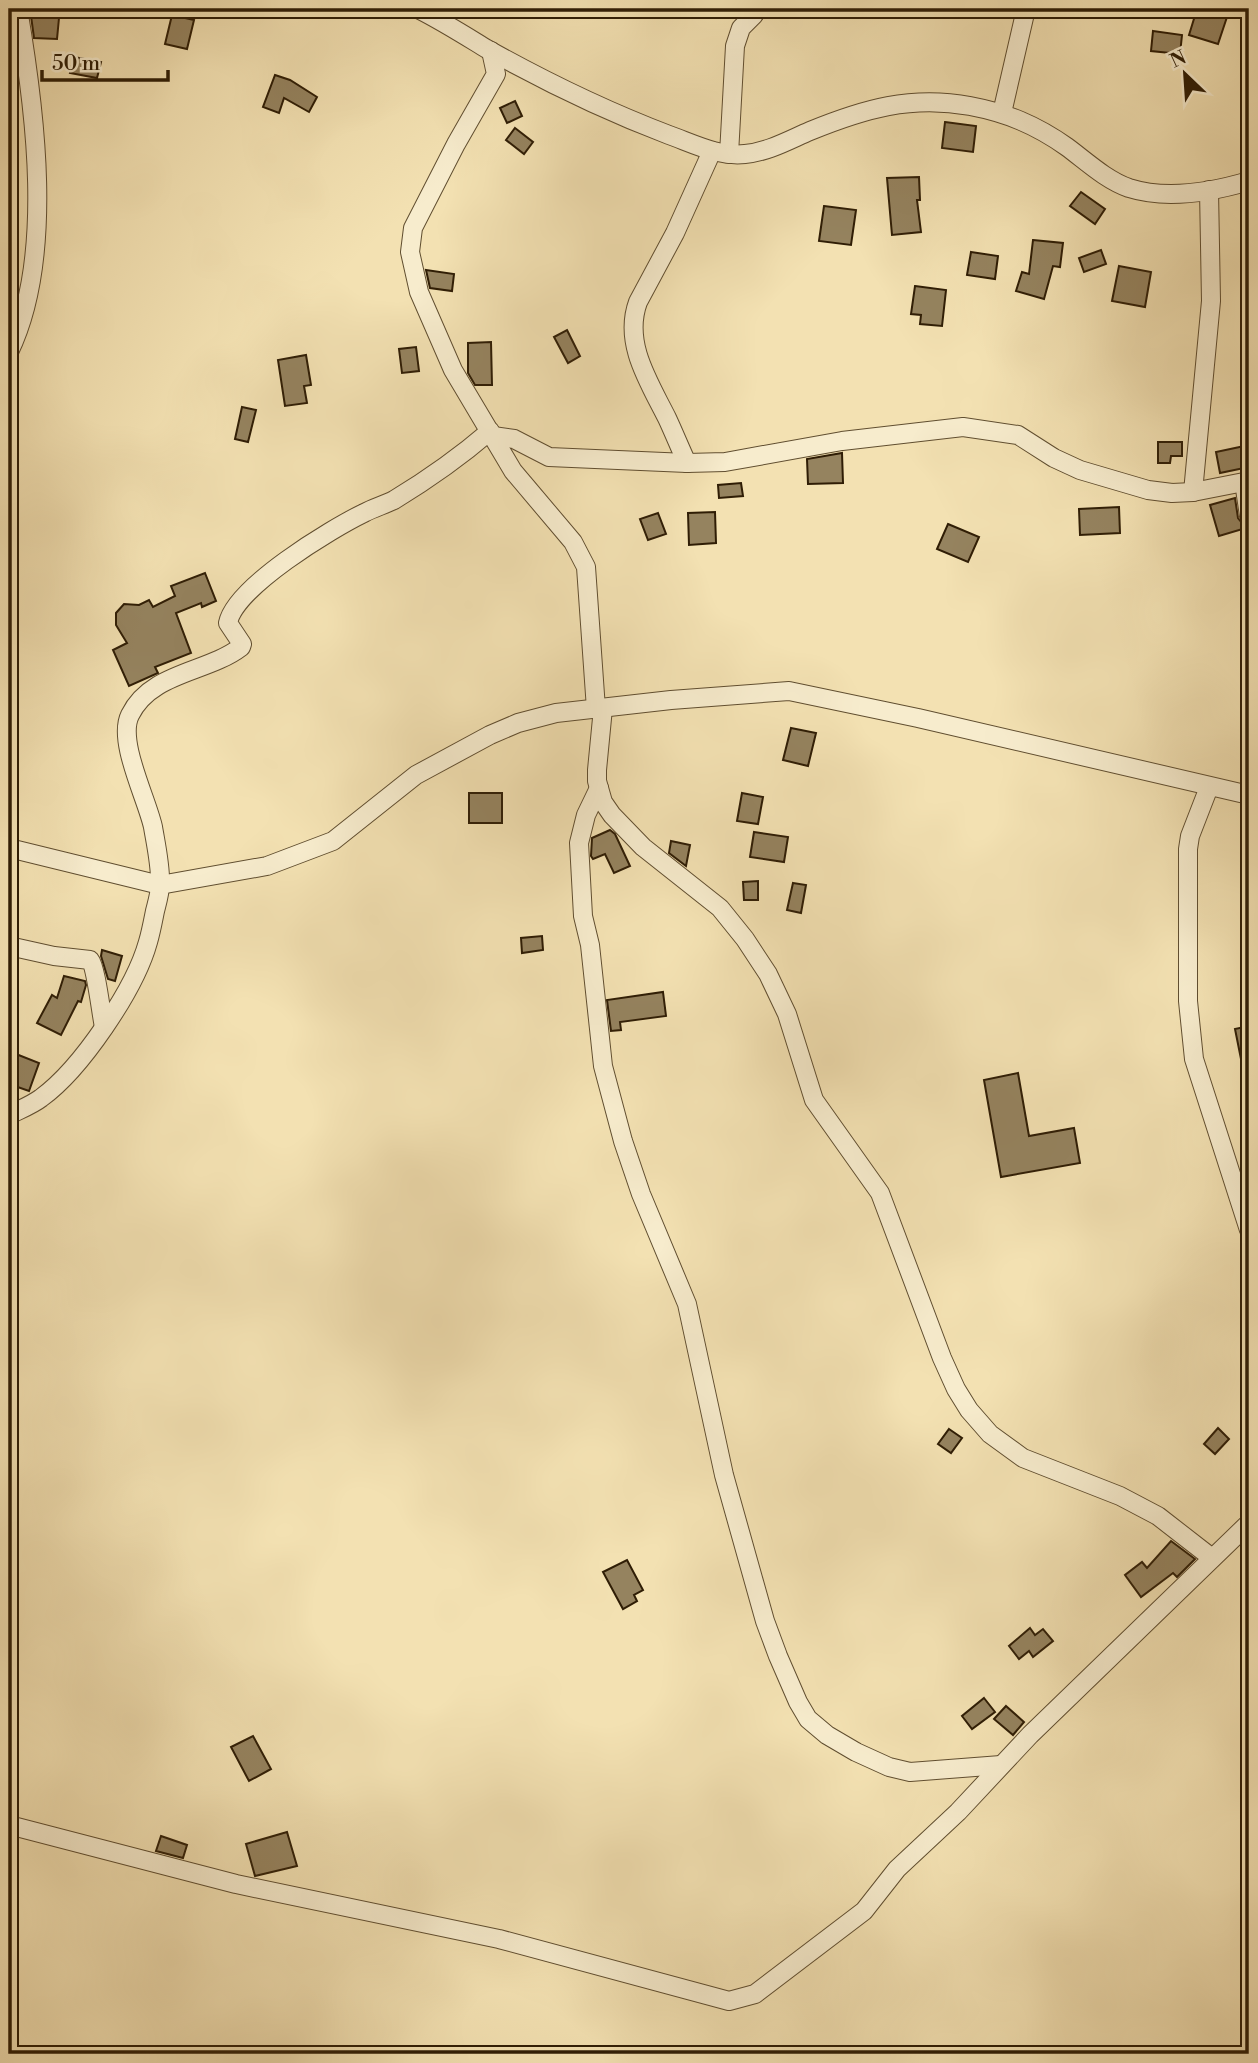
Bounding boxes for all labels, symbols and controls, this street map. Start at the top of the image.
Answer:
scale bar [42,38,168,82]
north arrow [1150,38,1220,108]
text: N [1166,45,1190,74]
text: 50 m [52,51,100,77]

